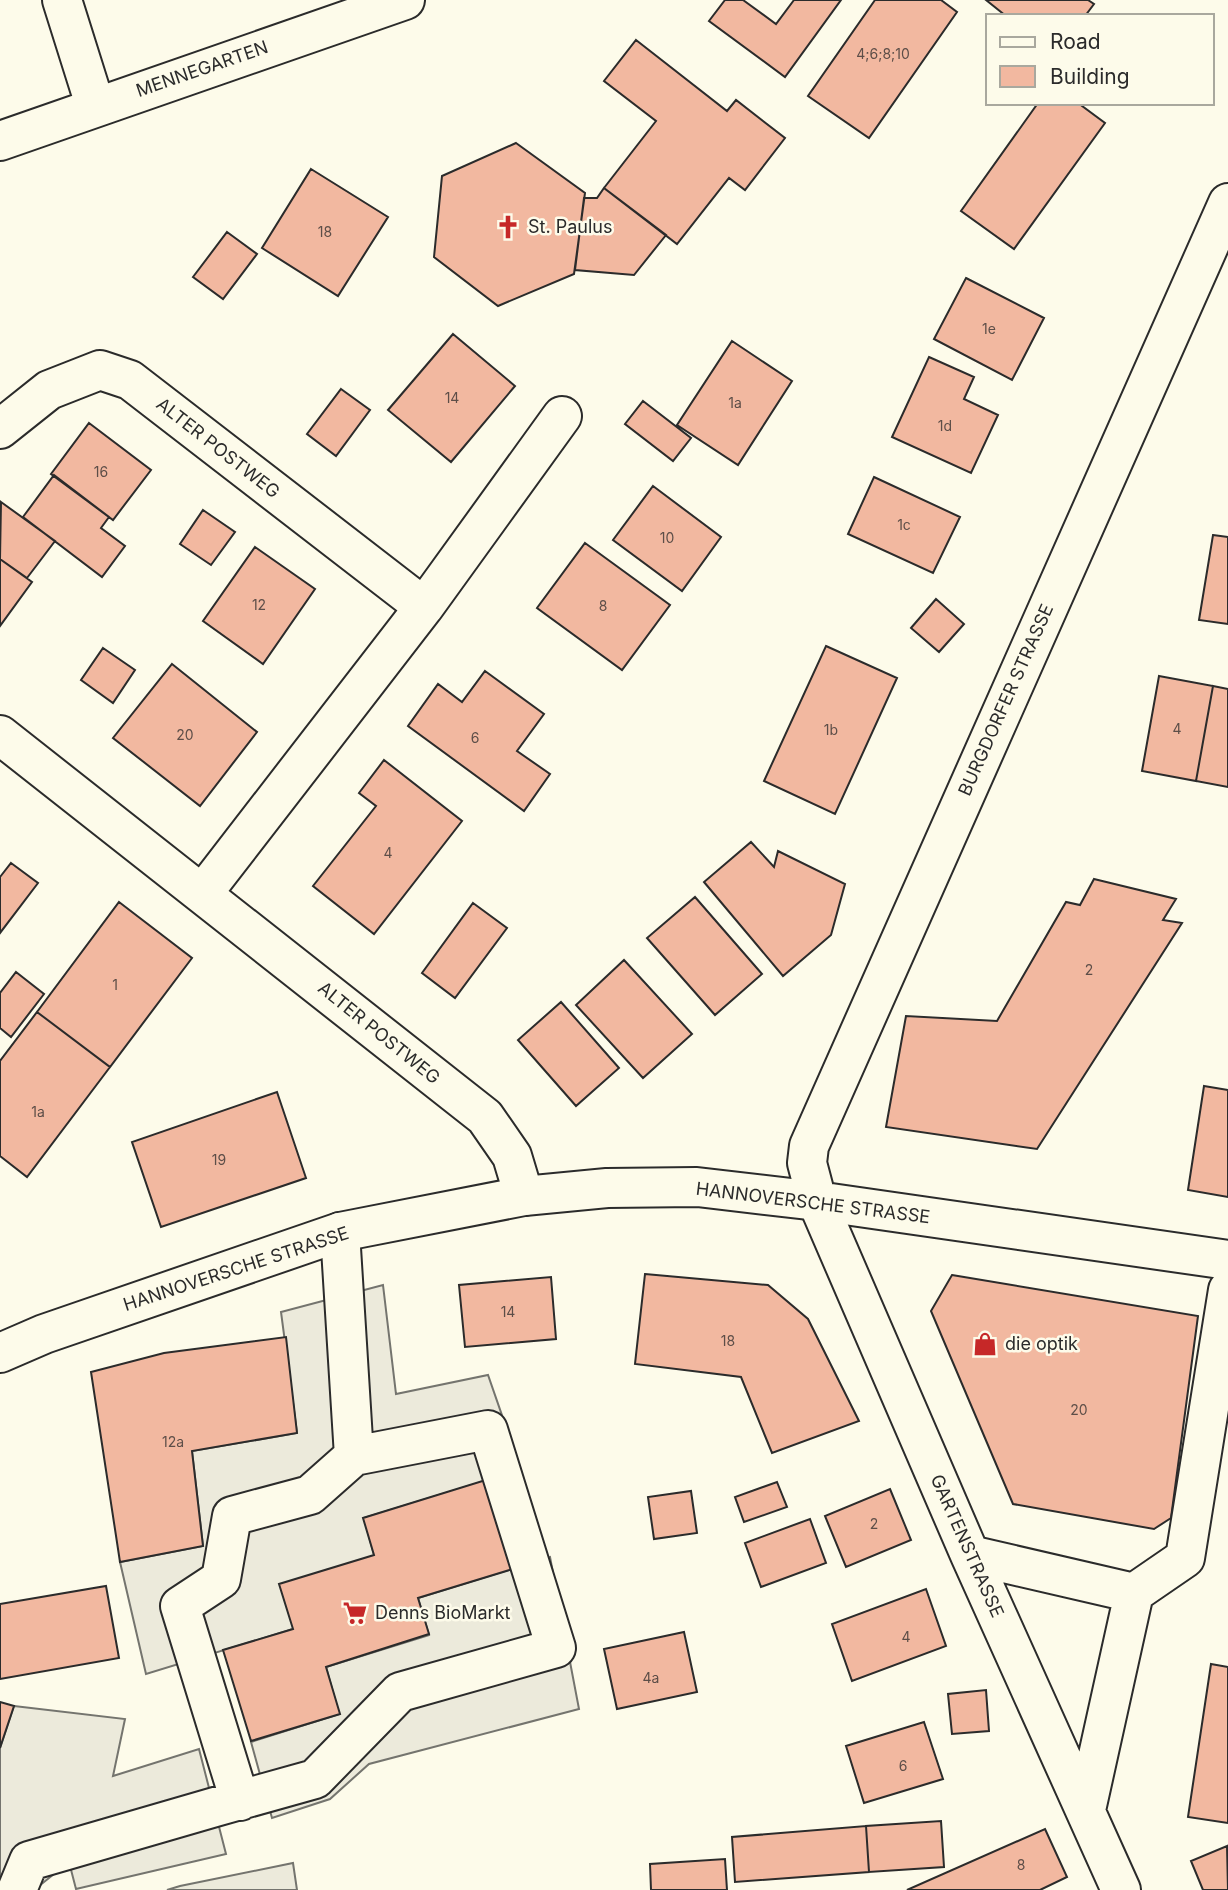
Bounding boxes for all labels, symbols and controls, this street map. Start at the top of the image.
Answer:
legend [986,14,1214,105]
text: Road [1050,29,1101,54]
street label: MENNEGARTEN [133,36,271,101]
house number: 4;6;8;10 [856,45,910,62]
text: Building [1050,64,1130,89]
church icon: St. Paulus [494,213,522,241]
place label: St. Paulus [528,216,612,237]
house number: 18 [318,223,332,240]
house number: 1e [982,320,996,337]
house number: 14 [445,389,459,406]
street label: ALTER POSTWEG [153,393,284,502]
house number: 1a [728,394,742,411]
house number: 1d [938,417,952,434]
house number: 16 [94,463,108,480]
house number: 1c [897,516,911,533]
house number: 10 [660,529,674,546]
house number: 12 [252,596,266,613]
house number: 8 [599,597,607,614]
street label: BURGDORFER STRASSE [954,601,1057,799]
house number: 4 [1172,720,1182,737]
house number: 1b [824,721,838,738]
house number: 20 [176,726,194,743]
house number: 6 [471,729,479,746]
house number: 4 [383,844,393,861]
house number: 2 [1085,961,1093,978]
house number: 1 [112,976,118,993]
street label: ALTER POSTWEG [314,977,444,1088]
house number: 1a [31,1103,45,1120]
house number: 19 [212,1151,226,1168]
street label: HANNOVERSCHE STRASSE [695,1178,931,1227]
street label: HANNOVERSCHE STRASSE [120,1222,351,1315]
house number: 14 [501,1303,515,1320]
shop icon: die optik [971,1330,999,1358]
house number: 18 [721,1332,735,1349]
place label: die optik [1005,1333,1078,1354]
house number: 20 [1070,1401,1088,1418]
house number: 12a [162,1433,184,1450]
street label: GARTENSTRASSE [927,1471,1008,1620]
house number: 2 [870,1515,878,1532]
supermarket icon: Denns BioMarkt [341,1599,369,1627]
place label: Denns BioMarkt [375,1602,511,1623]
house number: 4 [901,1628,911,1645]
house number: 4a [643,1669,659,1686]
house number: 6 [899,1757,907,1774]
house number: 8 [1017,1856,1025,1873]

